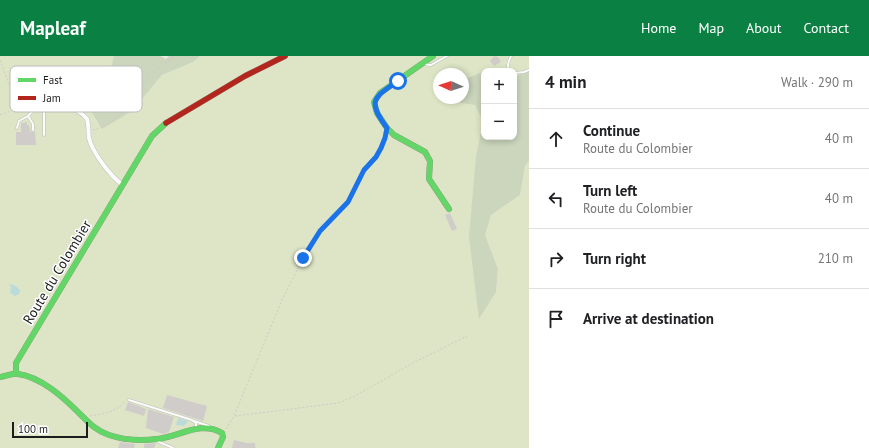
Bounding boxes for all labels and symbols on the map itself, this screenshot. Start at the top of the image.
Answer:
legend [10,66,142,112]
north arrow [433,68,469,104]
route start [389,72,407,90]
text: Fast [43,73,63,87]
text: Jam [42,91,61,105]
street label: Route du Colombier [19,217,95,327]
route end [294,249,312,267]
scale bar [12,420,88,439]

